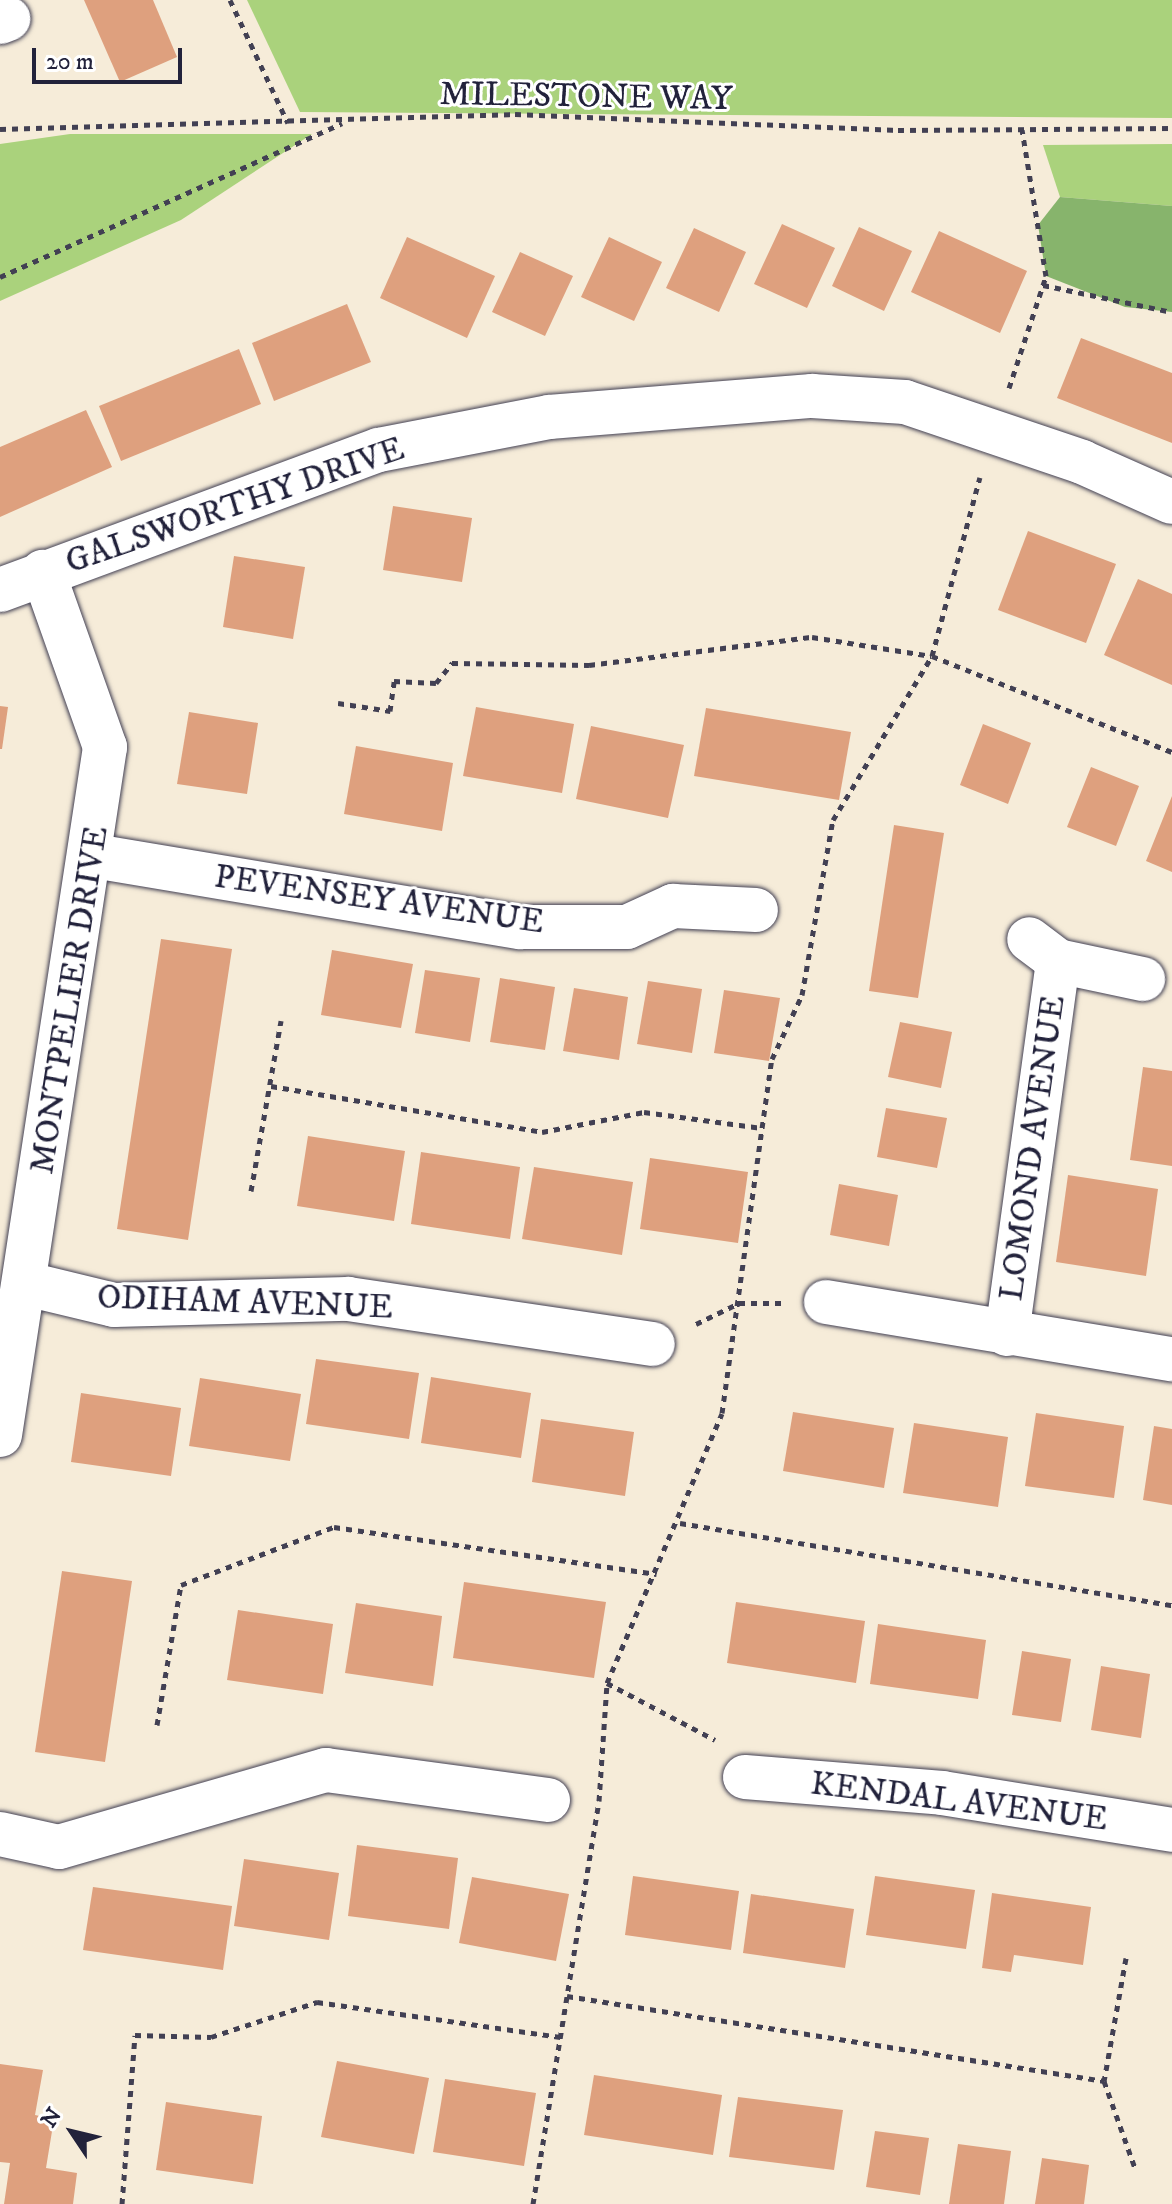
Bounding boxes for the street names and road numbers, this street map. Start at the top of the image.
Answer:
street label: MILESTONE WAY [439,74,733,120]
street label: GALSWORTHY DRIVE [60,429,410,583]
street label: MONTPELIER DRIVE [22,823,118,1177]
street label: PEVENSEY AVENUE [212,857,546,943]
street label: LOMOND AVENUE [991,993,1075,1303]
street label: ODIHAM AVENUE [96,1277,394,1329]
street label: KENDAL AVENUE [808,1764,1110,1840]

